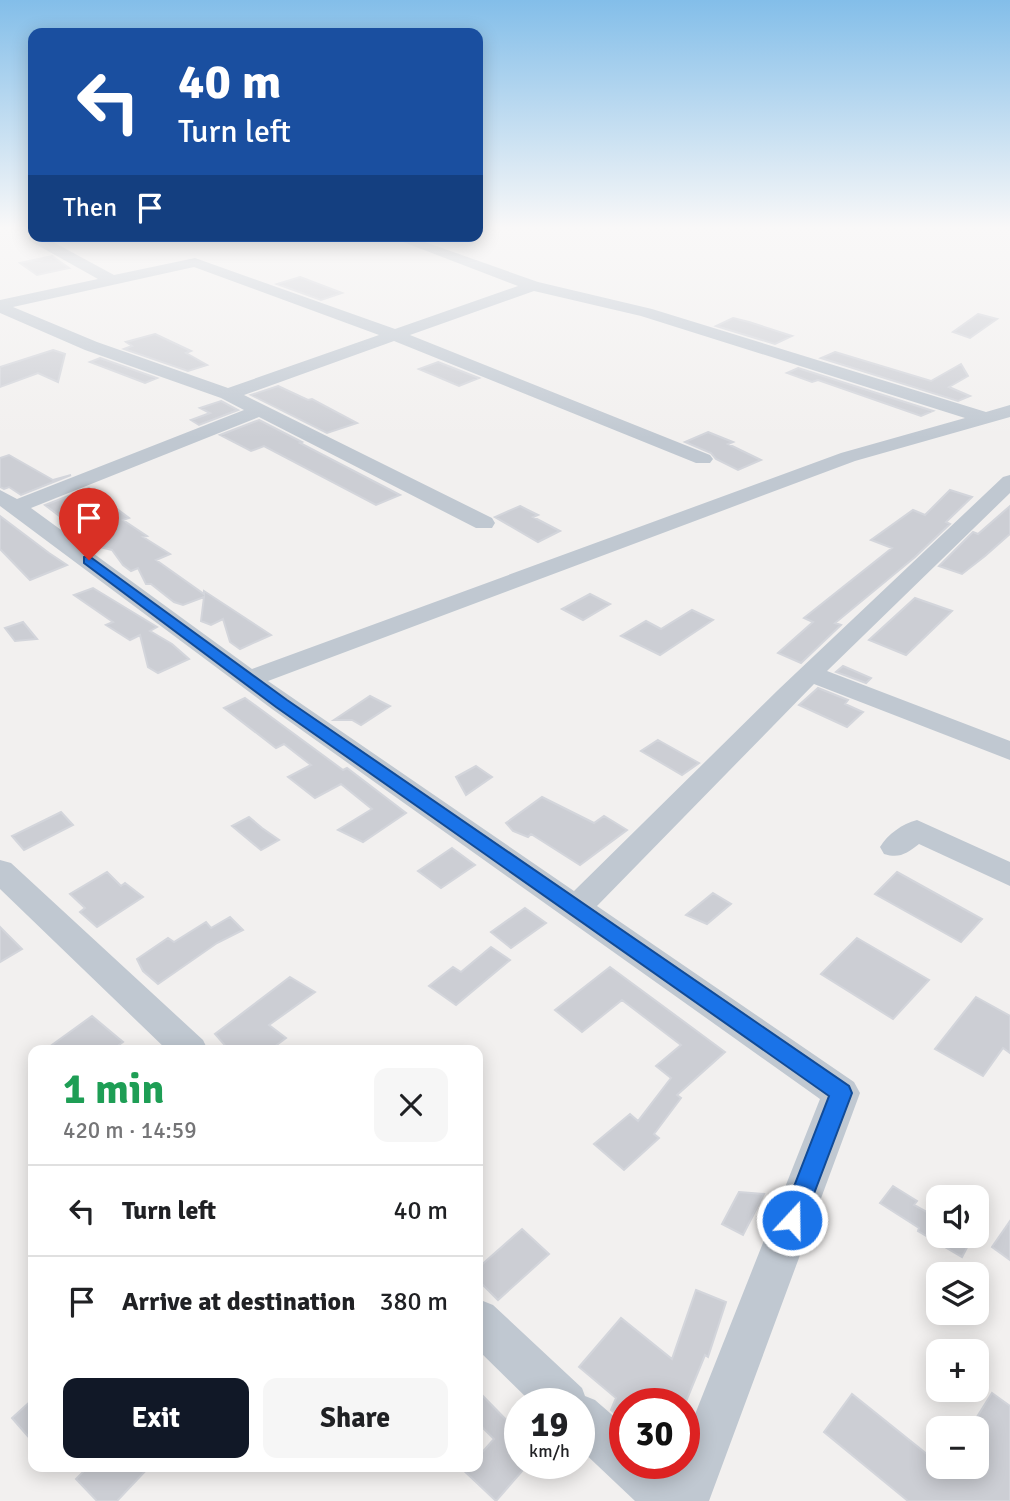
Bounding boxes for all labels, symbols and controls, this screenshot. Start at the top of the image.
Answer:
text: 40 m [178,52,281,112]
icon: left [63,56,154,147]
text: Turn left [178,112,291,151]
icon: arrive [131,189,169,227]
text: Then [63,192,117,224]
pin [59,488,119,560]
icon: arrive [70,499,108,537]
text: 1 min [63,1064,164,1115]
button: close [374,1068,448,1142]
text: 420 m · 14:59 [63,1116,197,1145]
position arrow [755,1183,829,1257]
map controls [926,1185,989,1479]
button: sound [926,1185,989,1248]
icon: left [63,1192,101,1230]
text: Turn left [122,1195,216,1227]
text: 40 m [393,1195,448,1227]
button: layers [926,1262,989,1325]
icon: arrive [63,1283,101,1321]
text: Arrive at destination [122,1286,355,1318]
text: 380 m [379,1286,448,1318]
button: + [926,1339,989,1402]
button: Exit [63,1378,249,1458]
button: Share [263,1378,448,1458]
speed limit sign: 30 [609,1388,700,1479]
text: 19 [531,1403,568,1446]
button: − [926,1416,989,1479]
text: km/h [529,1440,570,1462]

